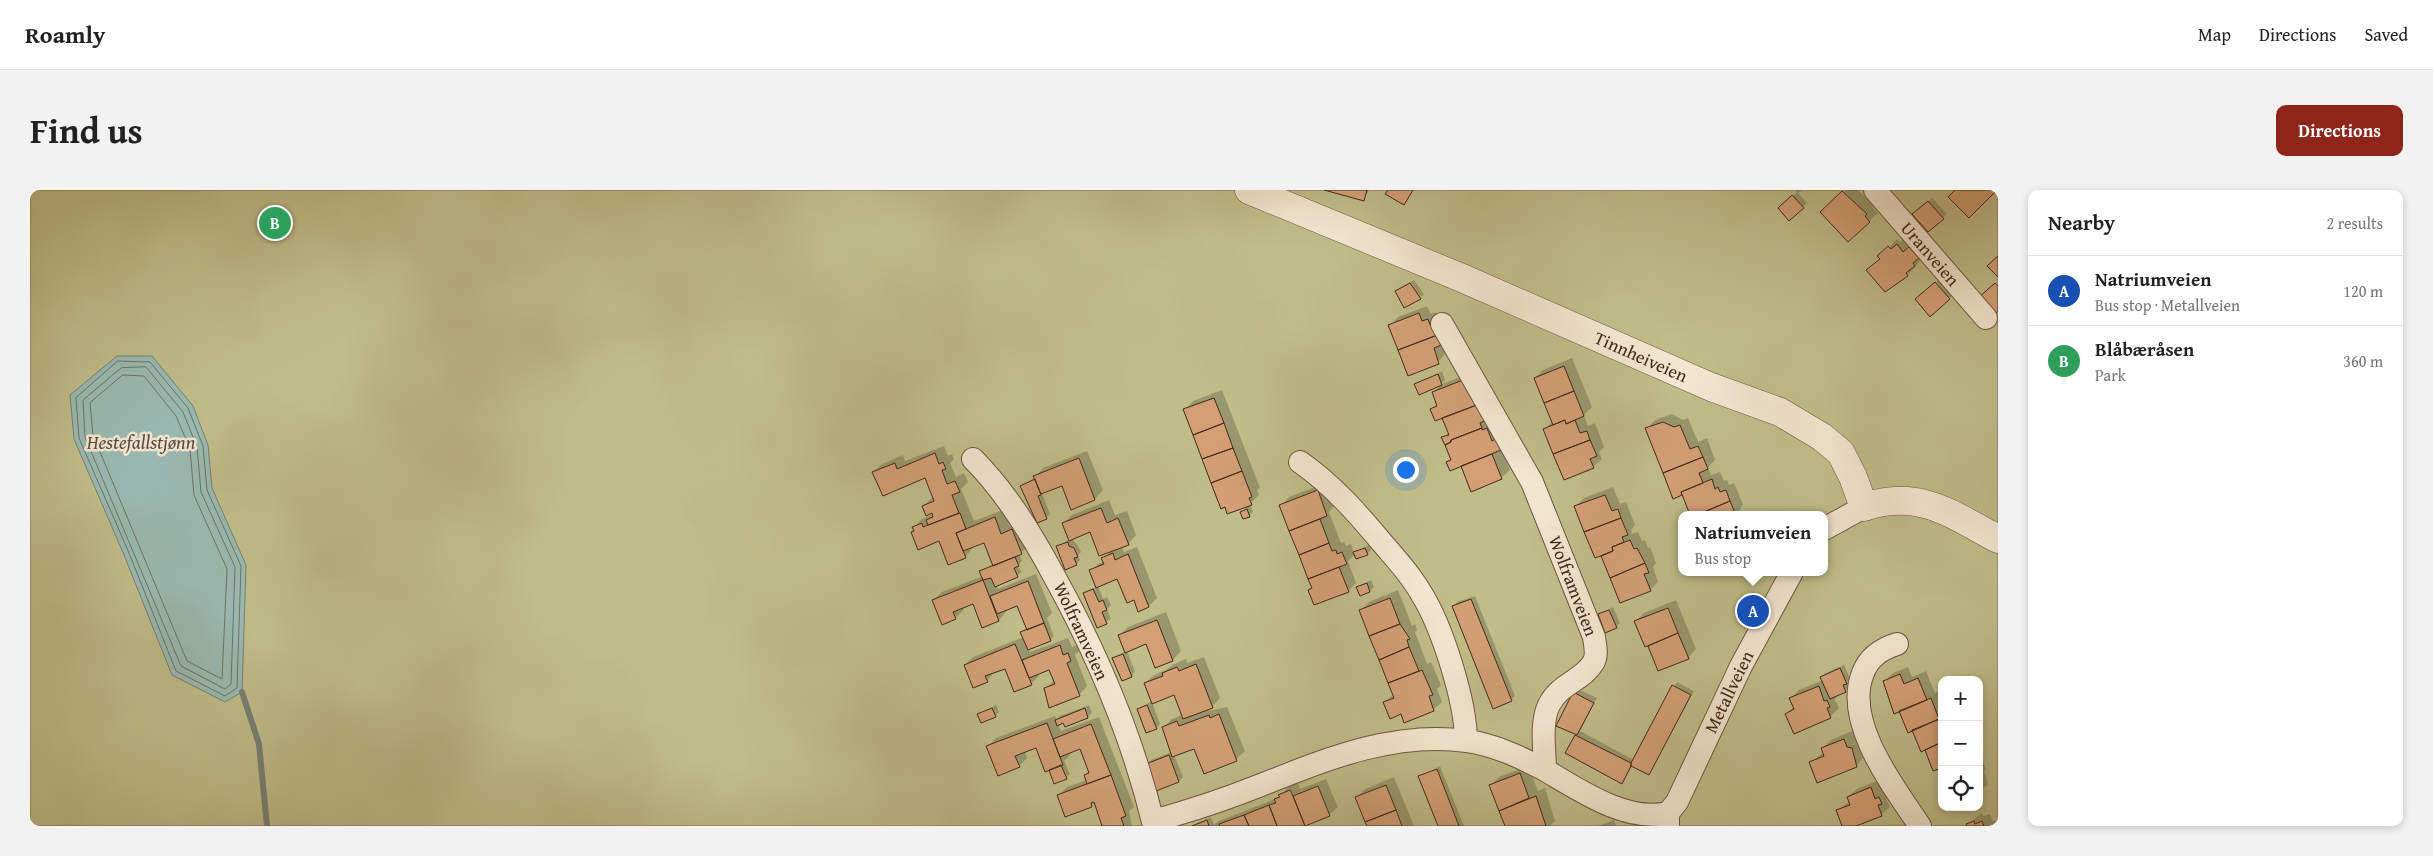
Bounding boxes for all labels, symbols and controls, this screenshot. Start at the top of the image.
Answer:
text: Roamly [25,17,105,52]
text: Map [2198,21,2231,48]
text: Directions [2259,21,2336,48]
text: Saved [2364,21,2408,48]
text: Find us [30,105,143,156]
button: Directions [2276,105,2403,156]
pin: B [259,204,291,242]
text: Nearby [2048,207,2115,238]
text: 2 results [2326,211,2383,235]
street label: Uranveien [1894,215,1966,292]
text: Natriumveien [2095,265,2212,293]
text: A [2059,279,2069,303]
text: 120 m [2343,279,2383,303]
text: Bus stop · Metallveien [2095,293,2240,317]
street label: Tinnheiveien [1590,324,1692,389]
text: Blåbæråsen [2095,335,2194,363]
text: B [2059,349,2069,373]
text: 360 m [2343,349,2383,373]
text: Park [2095,363,2126,387]
water label: Hestefallstjønn [86,428,196,456]
your location [1393,457,1419,483]
popup [1678,511,1828,576]
text: Natriumveien [1695,518,1811,546]
street label: Wolframveien [1542,532,1605,640]
text: Bus stop [1695,546,1751,570]
street label: Wolframveien [1047,577,1116,684]
pin: A [1737,592,1769,630]
street label: Metallveien [1697,646,1760,738]
map controls [1938,676,1983,811]
button: + [1938,676,1983,721]
button: − [1938,721,1983,766]
button: locate [1938,766,1983,811]

